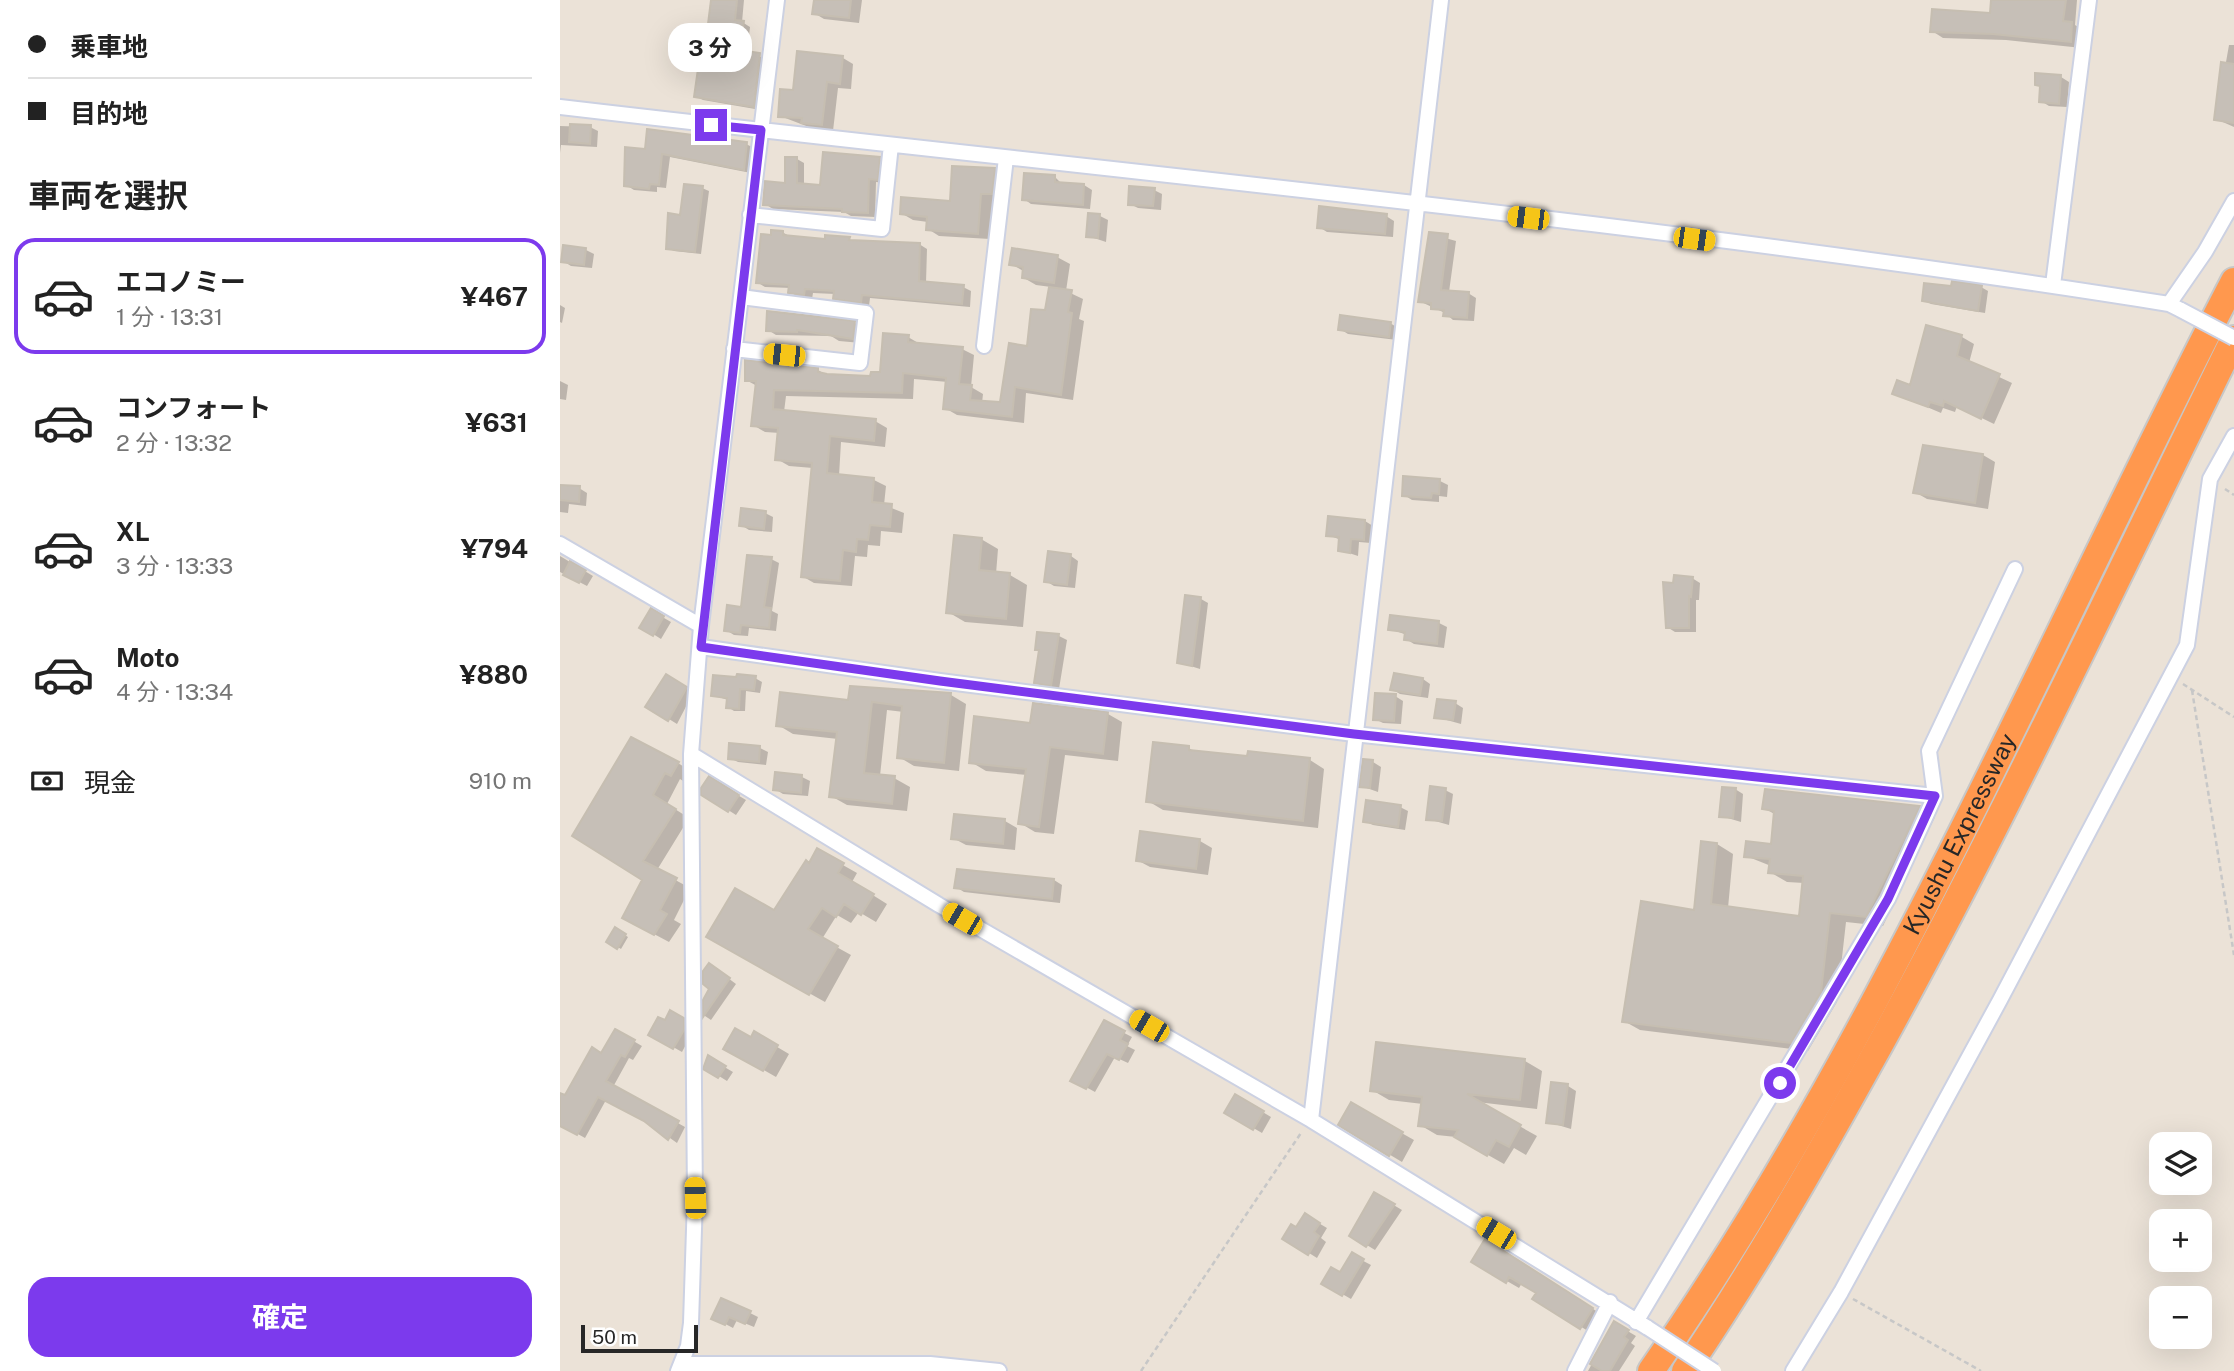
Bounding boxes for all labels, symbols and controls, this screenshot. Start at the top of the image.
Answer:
callout: 3 分 [669,24,753,72]
text: 乗車地 [70,31,148,62]
text: 3 分 [688,34,732,61]
text: 目的地 [70,98,148,129]
route end [695,109,727,141]
text: 車両を選択 [28,177,188,214]
car [1506,205,1551,231]
car [1672,226,1717,252]
icon: car [32,265,95,328]
text: エコノミー [116,266,246,297]
text: ¥467 [461,281,528,312]
text: 1 分 · 13:31 [116,303,223,330]
car [763,342,806,368]
icon: car [32,391,95,454]
text: コンフォート [116,392,271,423]
text: ¥631 [465,407,528,438]
text: 2 分 · 13:32 [116,429,232,456]
text: XL [116,516,150,547]
icon: car [32,517,95,580]
text: ¥794 [461,533,528,564]
text: 3 分 · 13:33 [116,552,233,579]
text: Moto [116,642,179,673]
icon: car [32,643,95,706]
text: ¥880 [459,659,528,690]
text: 4 分 · 13:34 [116,678,233,705]
street label: Kyushu Expressway [1897,728,2021,939]
icon: cash [28,762,66,800]
text: 現金 [84,767,136,798]
text: 910 m [469,767,532,794]
car [939,899,986,939]
car [1126,1006,1173,1046]
route start [1764,1067,1796,1099]
map controls [2149,1132,2212,1349]
button: layers [2149,1132,2212,1195]
car [684,1177,707,1219]
button: + [2149,1209,2212,1272]
car [1473,1213,1520,1253]
button: 確定 [28,1277,532,1357]
button: − [2149,1286,2212,1349]
scale bar [581,1322,698,1354]
text: 50 m [592,1326,637,1348]

